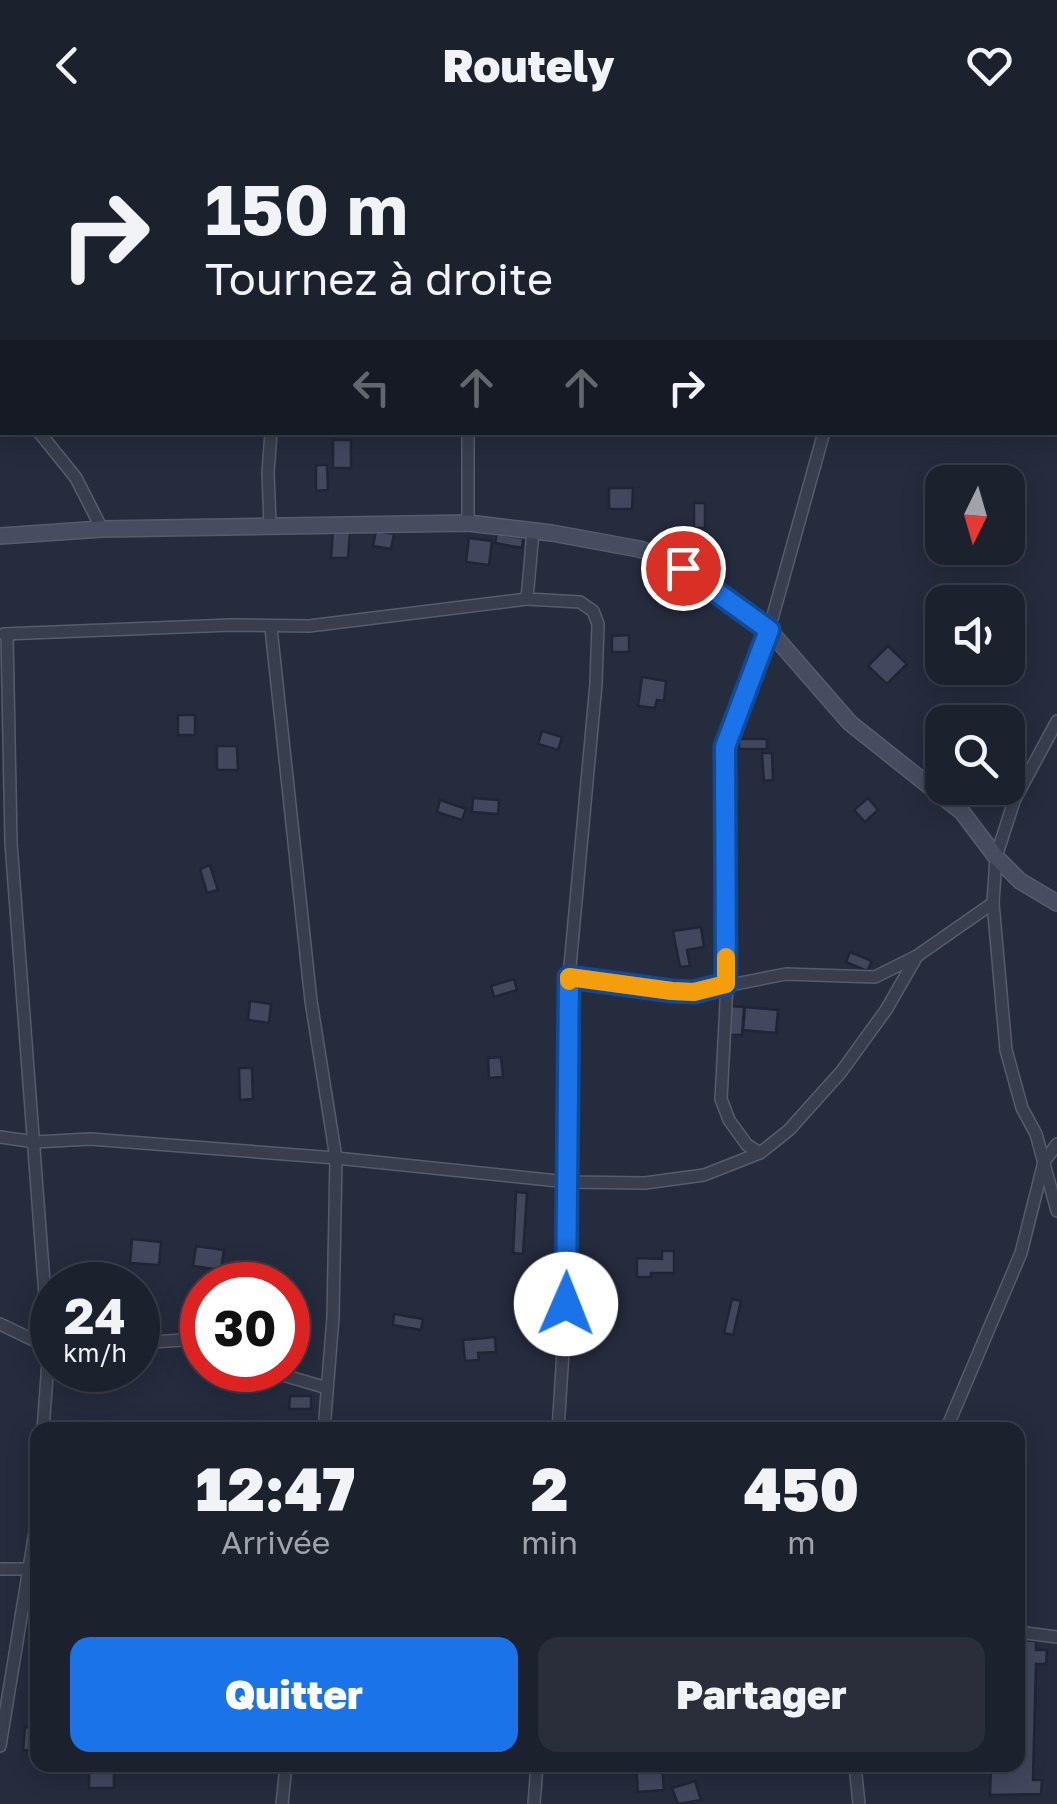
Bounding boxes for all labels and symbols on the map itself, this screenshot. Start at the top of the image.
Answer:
north arrow [925,465,1025,565]
pin [641,526,726,611]
position arrow [514,1252,618,1356]
speed limit sign: 30 [180,1262,310,1392]

